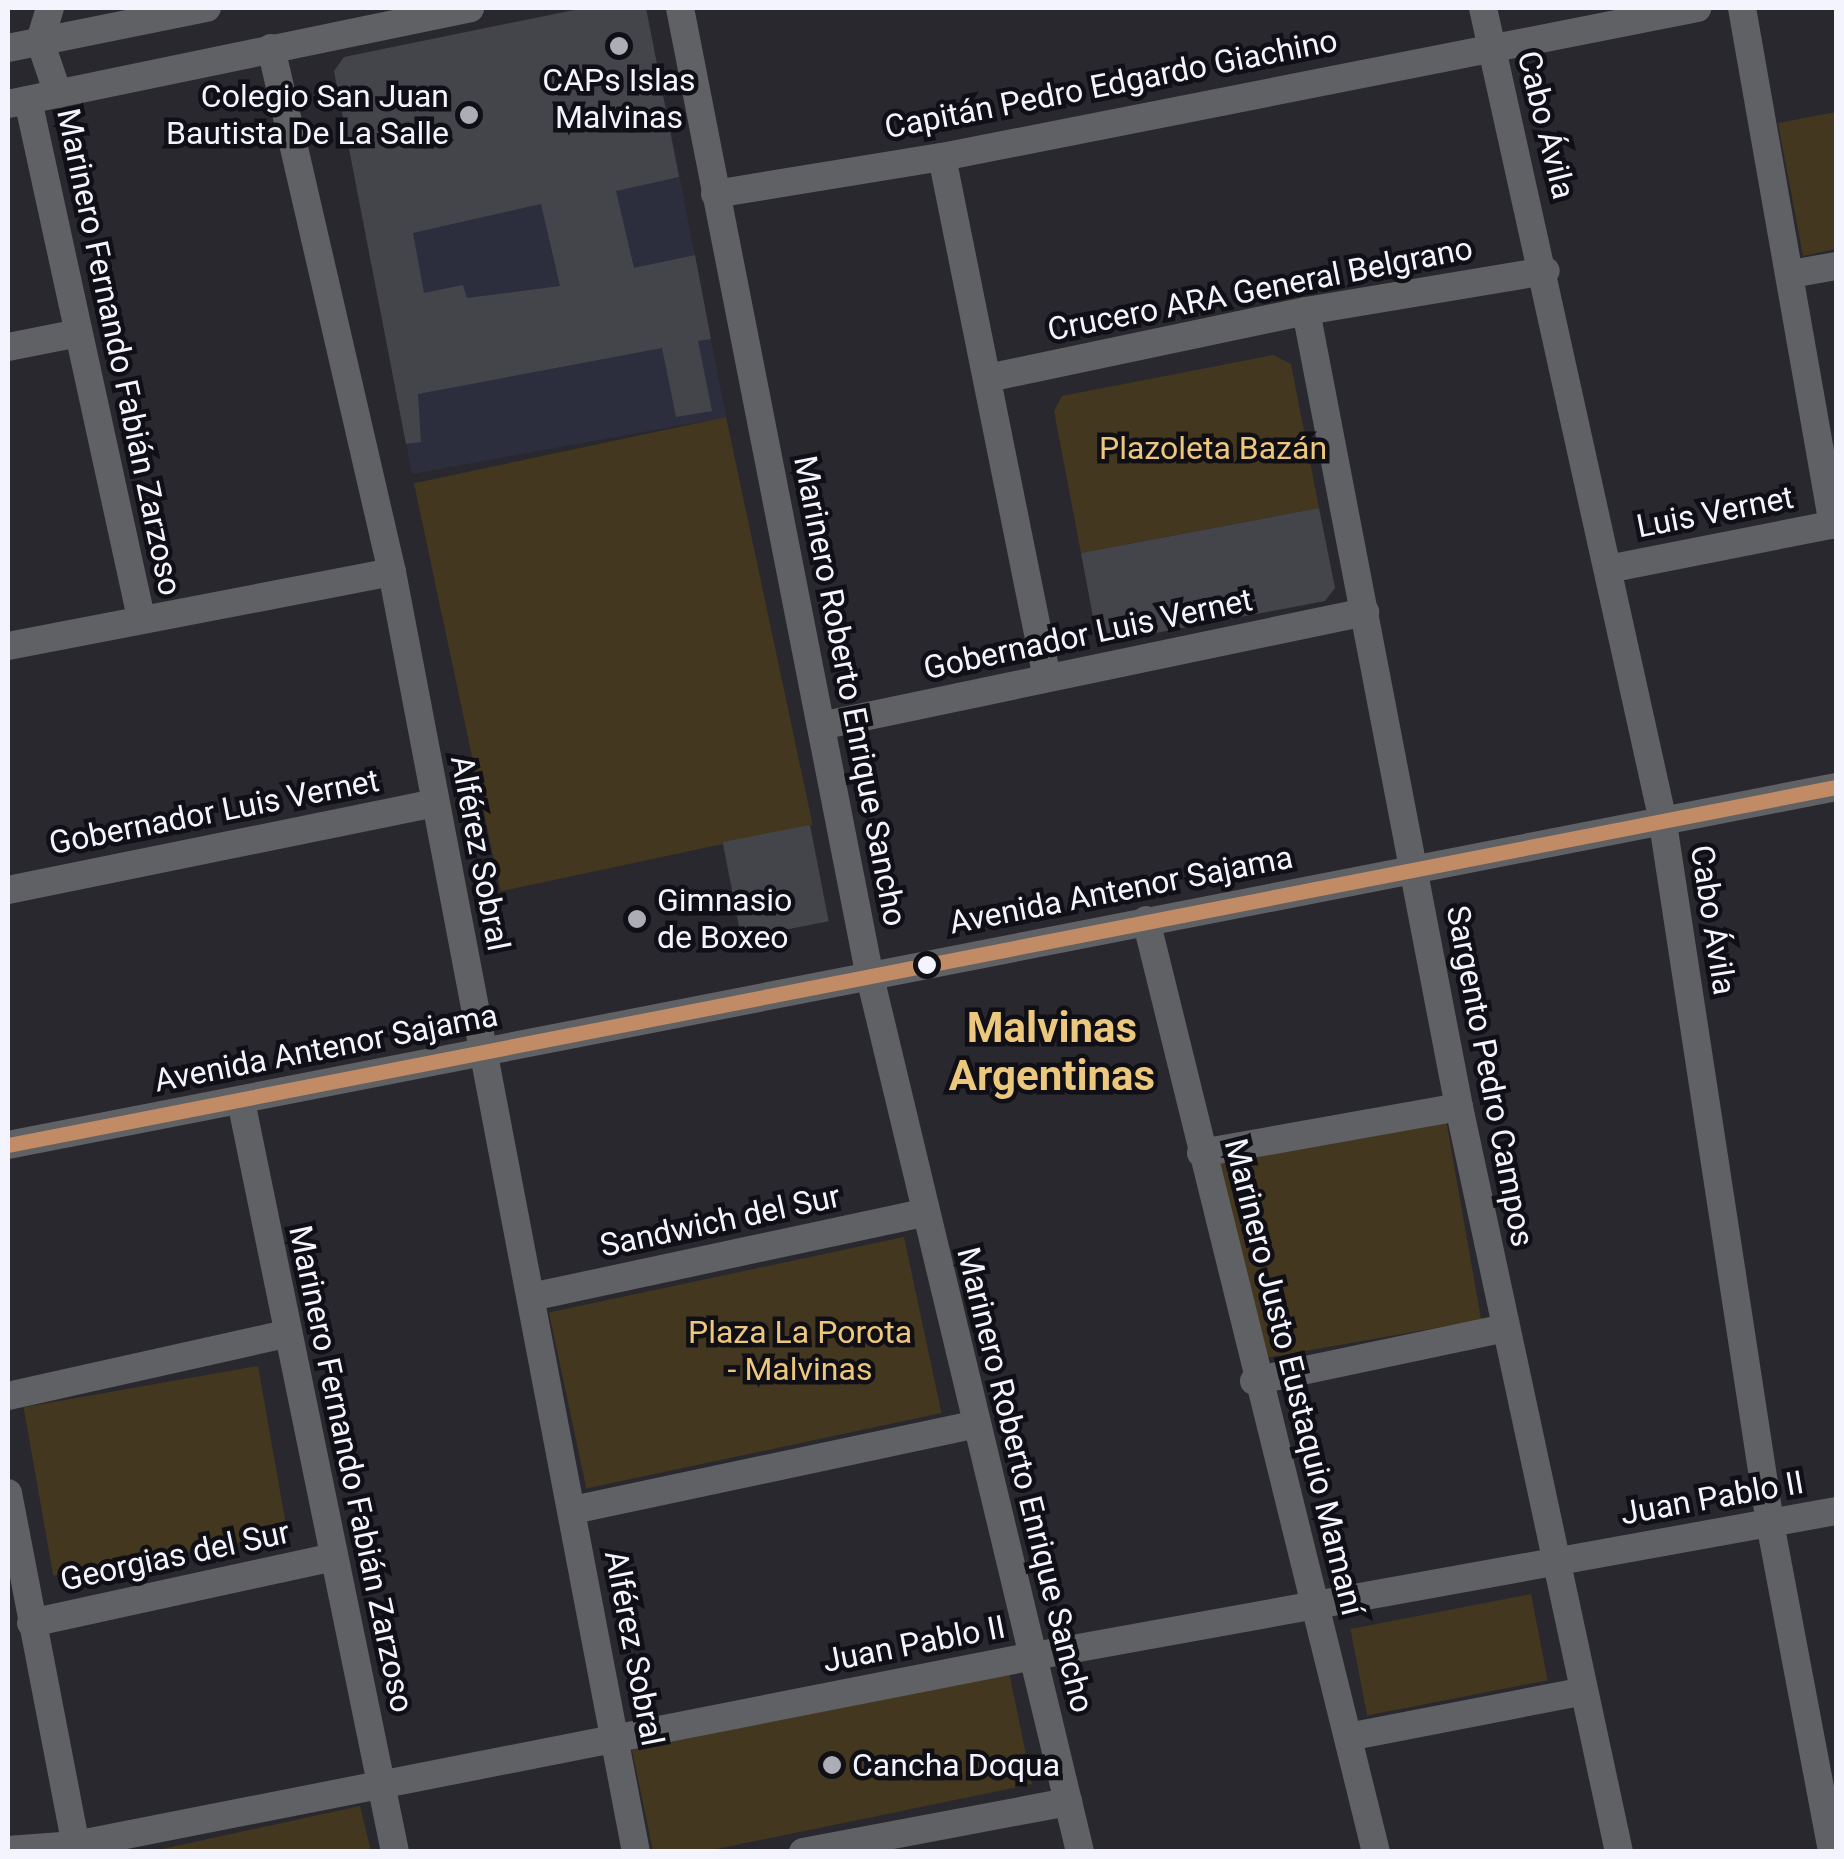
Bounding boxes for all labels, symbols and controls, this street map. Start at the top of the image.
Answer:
street label: Capitán Pedro Edgardo Giachino [881,21,1341,147]
marker: CAPs Islas Malvinas [608,35,630,57]
street label: Cabo Ávila [1509,47,1583,203]
place label: CAPs Islas Malvinas [542,62,696,137]
place label: Colegio San Juan Bautista De La Salle [166,78,449,153]
marker: Colegio San Juan Bautista De La Salle [458,104,480,126]
street label: Marinero Fernando Fabián Zarzoso [49,105,189,599]
street label: Crucero ARA General Belgrano [1044,229,1476,349]
park label: Plazoleta Bazán [1099,429,1327,467]
street label: Marinero Roberto Enrique Sancho [786,453,914,929]
street label: Luis Vernet [1633,478,1797,546]
street label: Gobernador Luis Vernet [920,580,1256,688]
street label: Alférez Sobral [442,752,518,954]
street label: Gobernador Luis Vernet [46,761,382,863]
street label: Avenida Antenor Sajama [946,838,1296,942]
street label: Cabo Ávila [1682,842,1744,998]
place label: Gimnasio de Boxeo [657,882,792,957]
street label: Sargento Pedro Campos [1438,902,1542,1250]
marker: Gimnasio de Boxeo [626,908,648,930]
unlabelled marker [917,955,937,975]
street label: Avenida Antenor Sajama [151,996,501,1100]
district label: Malvinas Argentinas [949,1003,1155,1102]
street label: Marinero Justo Eustaquio Mamaní [1216,1135,1372,1619]
street label: Sandwich del Sur [596,1177,844,1265]
street label: Marinero Fernando Fabián Zarzoso [281,1222,421,1716]
street label: Marinero Roberto Enrique Sancho [949,1243,1101,1717]
park label: Plaza La Porota - Malvinas [688,1314,912,1389]
street label: Juan Pablo II [1618,1463,1806,1533]
street label: Georgias del Sur [57,1513,293,1599]
street label: Alférez Sobral [596,1547,672,1749]
street label: Juan Pablo II [819,1607,1009,1681]
place label: Cancha Doqua [852,1746,1060,1784]
marker: Cancha Doqua [821,1754,843,1776]

